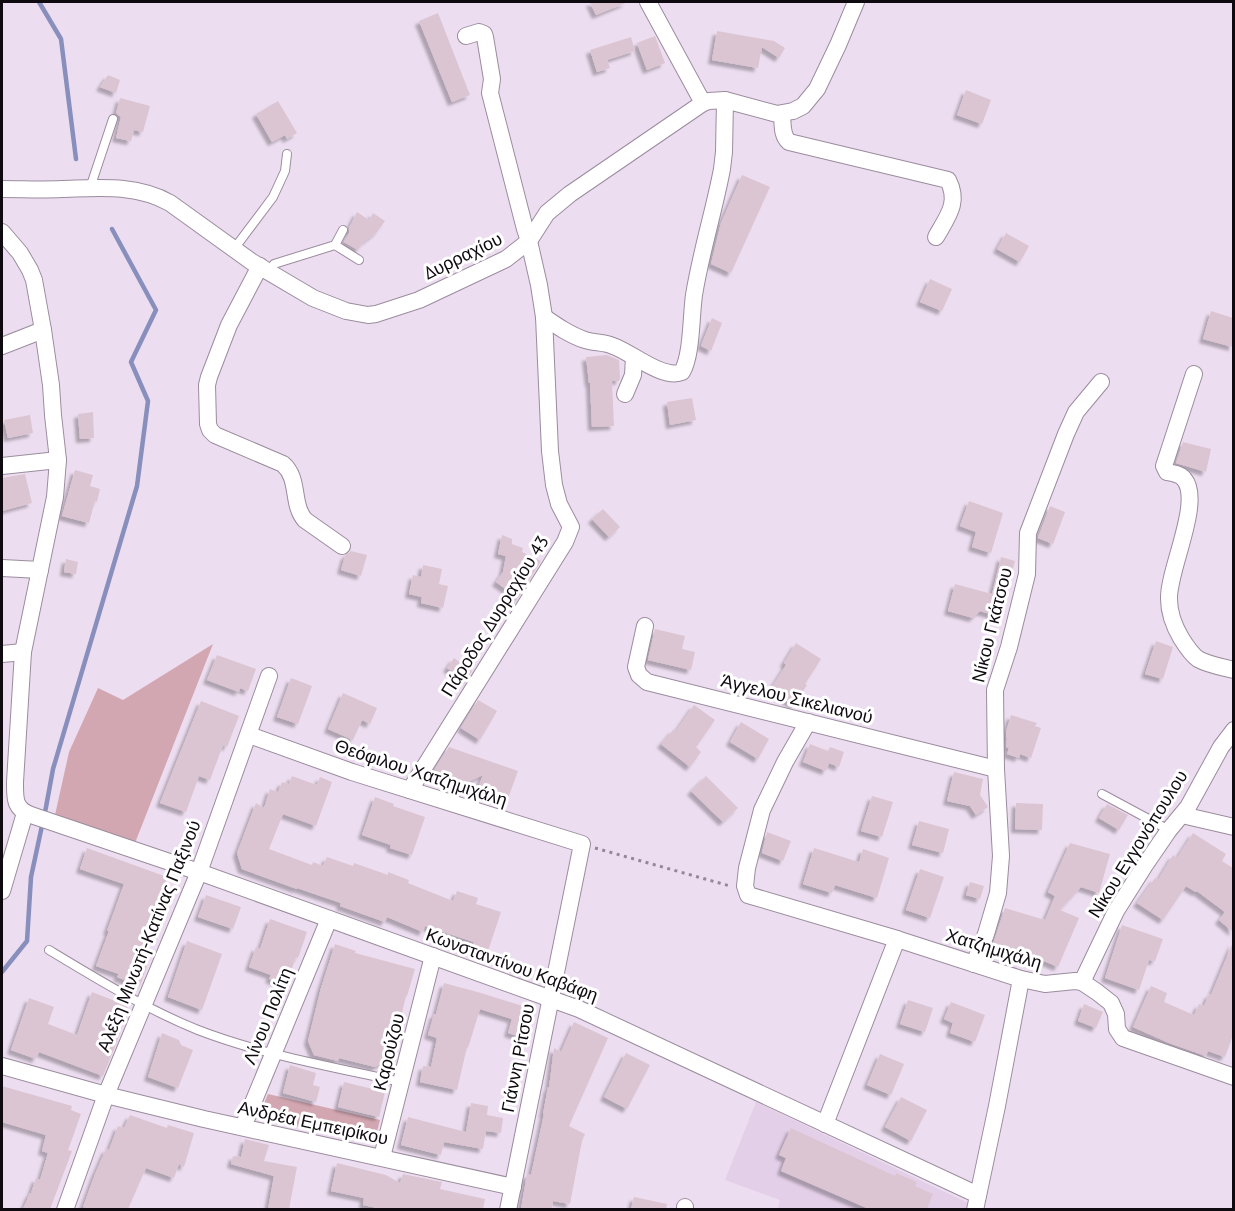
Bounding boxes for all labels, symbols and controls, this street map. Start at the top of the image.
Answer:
street label: Δυρραχίου [420,227,506,284]
street label: Πάροδος Δυρραχίου 43 [436,531,554,701]
street label: Νίκου Γκάτσου [966,565,1017,685]
street label: Άγγελου Σικελιανού [719,669,875,728]
street label: Θεόφιλου Χατζημιχάλη [332,734,510,811]
street label: Νίκου Εγγονόπουλου [1083,766,1192,922]
street label: Αλέξη Μινωτή-Κατίνας Παξινού [91,817,206,1055]
street label: Κωνσταντίνου Καβάφη [423,923,601,1006]
street label: Χατζημιχάλη [943,923,1045,974]
street label: Λίνου Πολίτη [238,964,297,1068]
street label: Γιάννη Ρίτσου [496,1002,539,1114]
street label: Καρούζου [368,1011,409,1093]
street label: Ανδρέα Εμπειρίκου [236,1095,390,1150]

